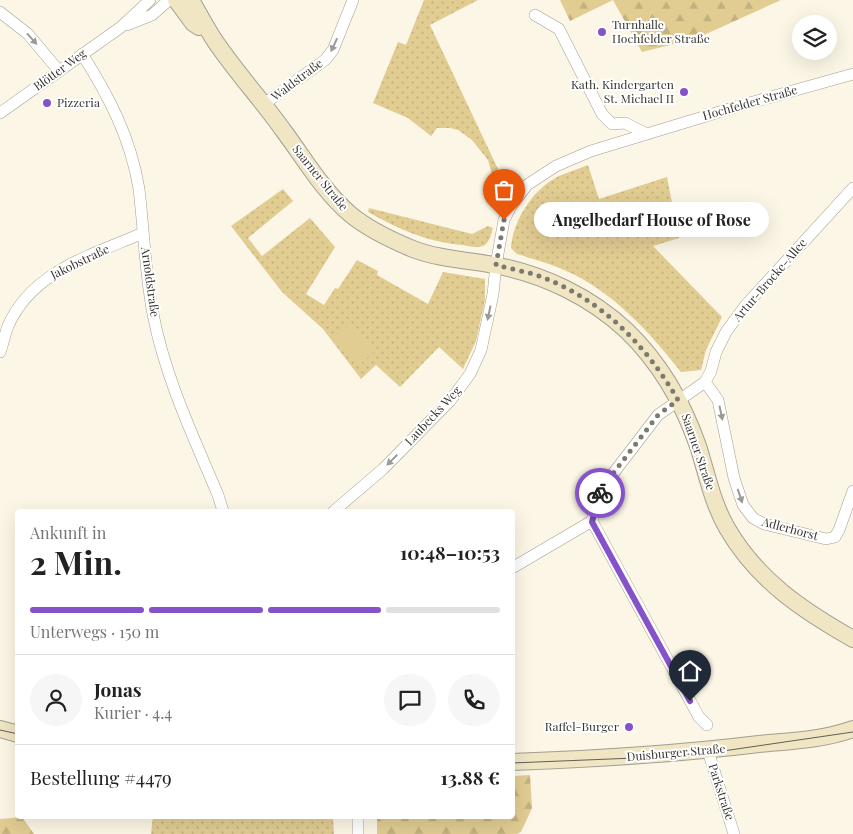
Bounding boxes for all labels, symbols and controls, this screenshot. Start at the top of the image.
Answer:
map controls [792,15,837,60]
button: layers [792,15,837,60]
place label: Turnhalle Hochfelder Straße [612,16,710,46]
marker: Turnhalle Hochfelder Straße [596,26,608,38]
one-way arrow [26,33,38,45]
one-way arrow [330,38,338,52]
street label: Blötter Weg [30,44,90,94]
street label: Waldstraße [267,55,325,104]
place label: Kath. Kindergarten St. Michael II [571,76,674,106]
street label: Hochfelder Straße [701,81,799,123]
marker: Kath. Kindergarten St. Michael II [678,86,690,98]
place label: Pizzeria [57,94,100,110]
marker: Pizzeria [41,97,53,109]
street label: Saarner Straße [289,141,352,214]
pin [483,169,525,220]
icon: bag [490,176,518,204]
callout: Angelbedarf House of Rose [534,202,769,238]
text: Angelbedarf House of Rose [552,209,751,230]
street label: Artur-Brocke-Allee [728,235,810,325]
street label: Jakobstraße [47,240,111,283]
street label: Arnoldstraße [138,245,164,318]
one-way arrow [485,306,493,321]
street label: Laubecks Weg [401,382,464,448]
one-way arrow [717,406,725,422]
street label: Saarner Straße [678,411,720,492]
one-way arrow [386,453,398,465]
courier [575,468,625,518]
icon: bike [586,479,614,507]
one-way arrow [737,489,745,504]
street label: Adlerhorst [759,513,821,543]
text: Ankunft in [30,522,106,543]
text: 10:48–10:53 [400,539,500,565]
text: 2 Min. [30,540,122,583]
text: Unterwegs · 150 m [30,621,159,642]
pin [669,650,711,701]
icon: home [676,657,704,685]
button: person [30,674,82,726]
button: chat [384,674,436,726]
button: phone [448,674,500,726]
text: Jonas [94,676,142,702]
text: Kurier · 4.4 [94,702,172,723]
place label: Raffel-Burger [545,718,620,734]
marker: Raffel-Burger [623,721,635,733]
street label: Duisburger Straße [626,740,726,764]
street label: Parkstraße [705,761,739,822]
text: Bestellung #4479 [30,764,172,790]
text: 13.88 € [441,764,500,790]

